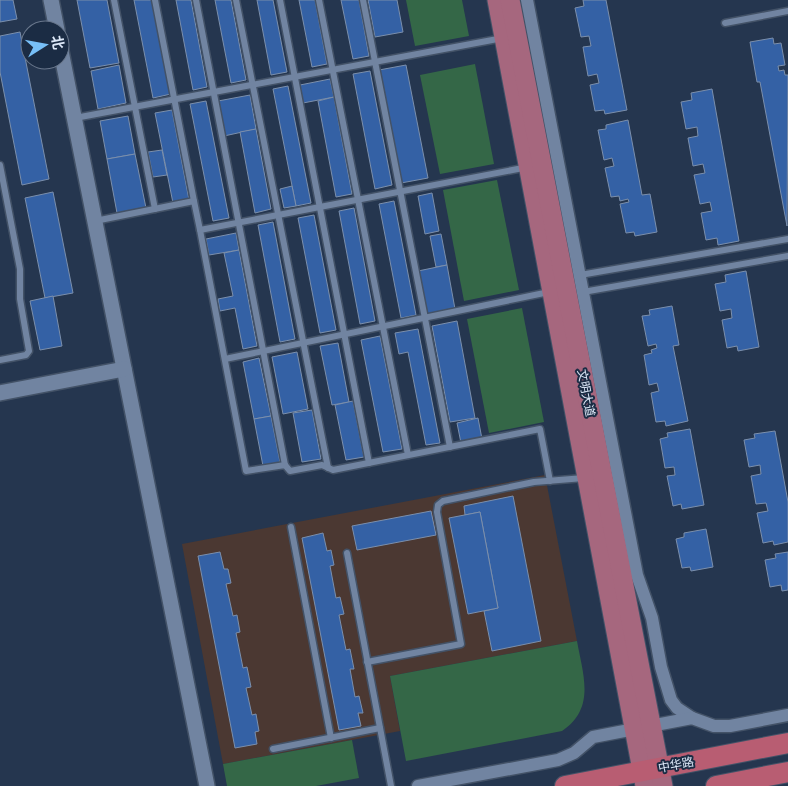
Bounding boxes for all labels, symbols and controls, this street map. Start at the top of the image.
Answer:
north arrow [20,20,70,70]
text: 北 [49,34,68,51]
street label: 文明大道 [576,368,598,418]
street label: 中华路 [657,754,695,774]

